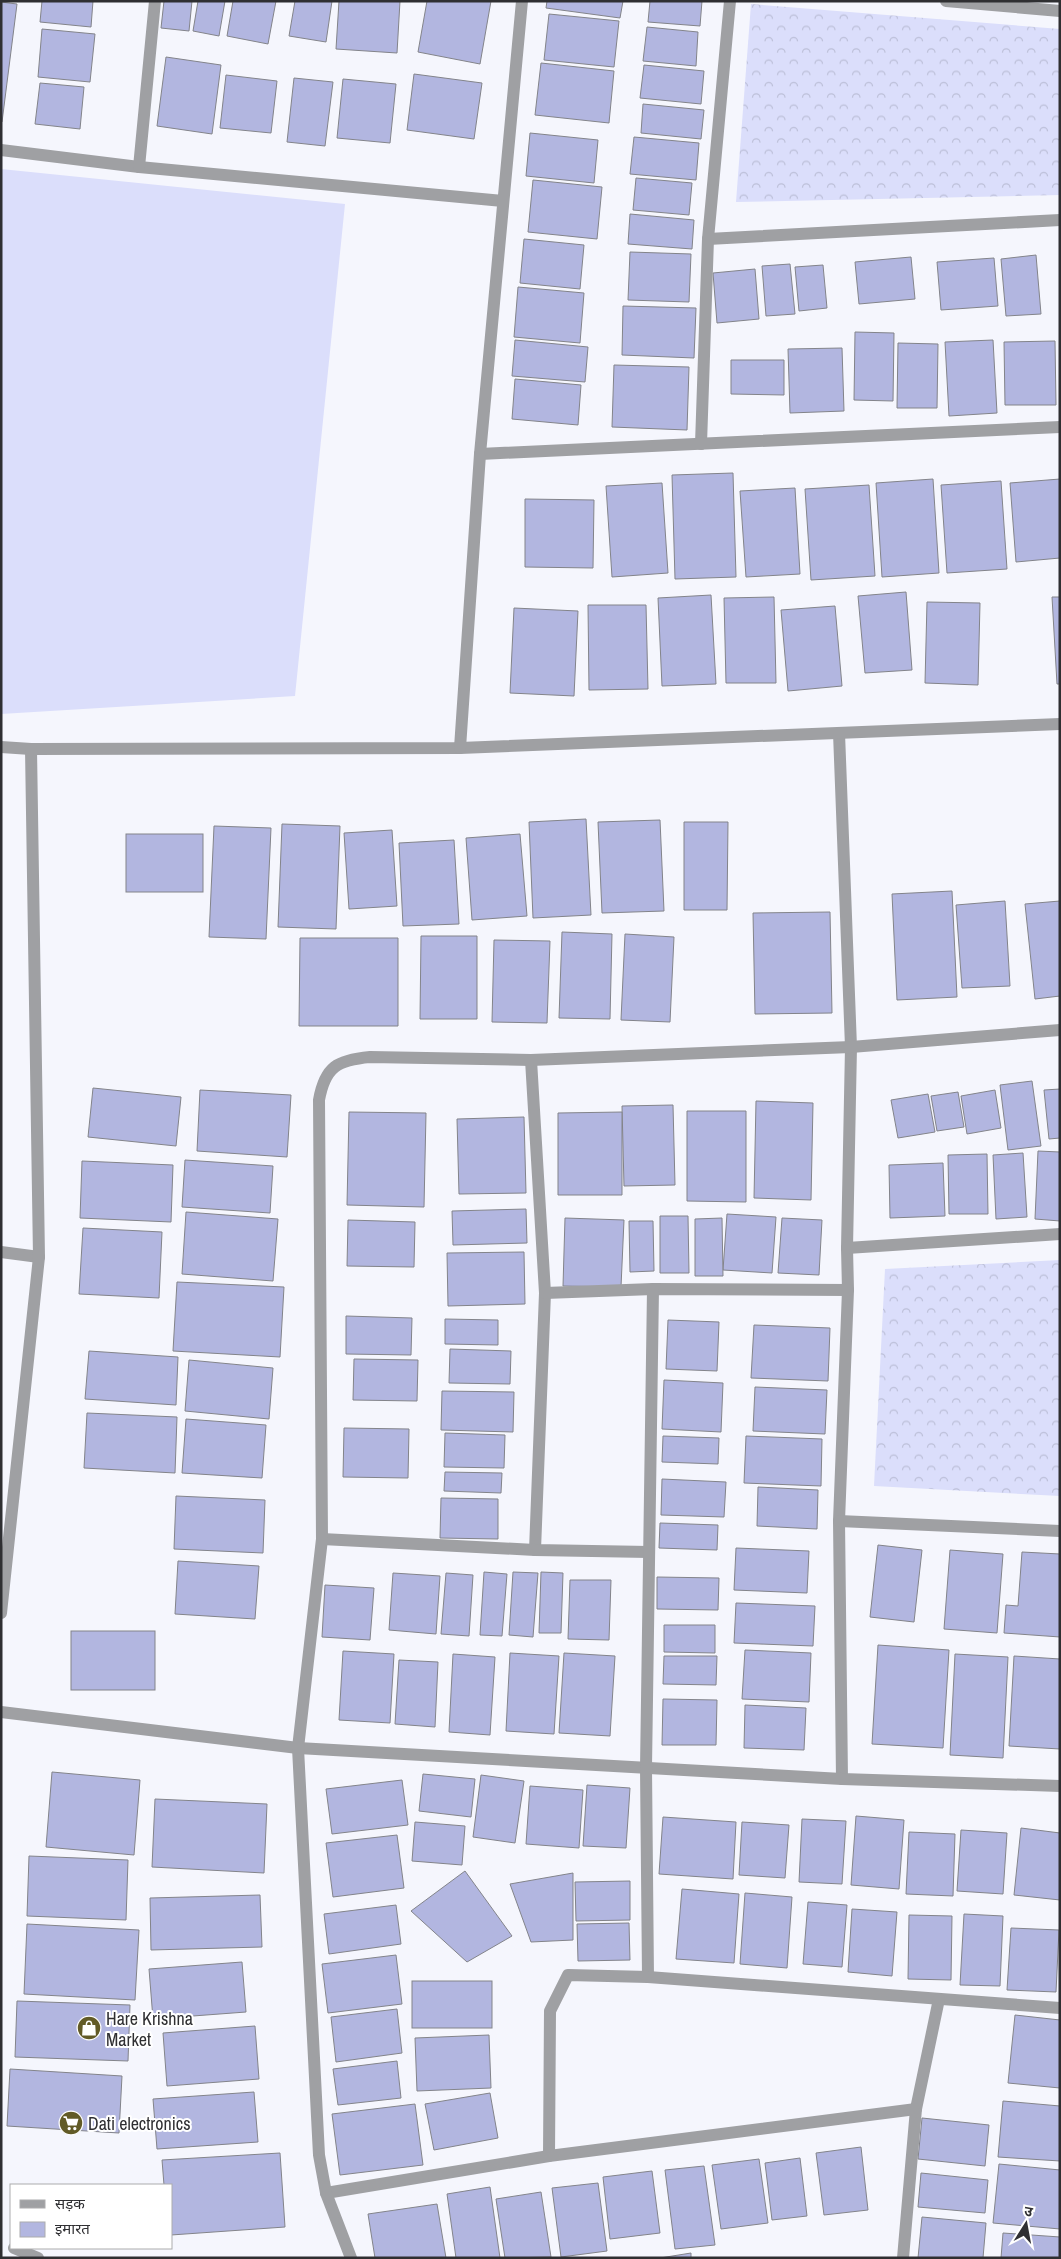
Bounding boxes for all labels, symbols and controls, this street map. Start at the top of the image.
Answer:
place label: Hare Krishna Market [106,2006,193,2052]
shop icon: Hare Krishna Market [76,2015,102,2041]
supermarket icon: Dati electronics [58,2110,84,2136]
place label: Dati electronics [88,2111,191,2136]
legend [10,2184,172,2249]
text: सड़क [55,2193,85,2214]
north arrow [1001,2199,1051,2249]
text: उ [1023,2202,1035,2221]
text: इमारत [55,2218,90,2239]

